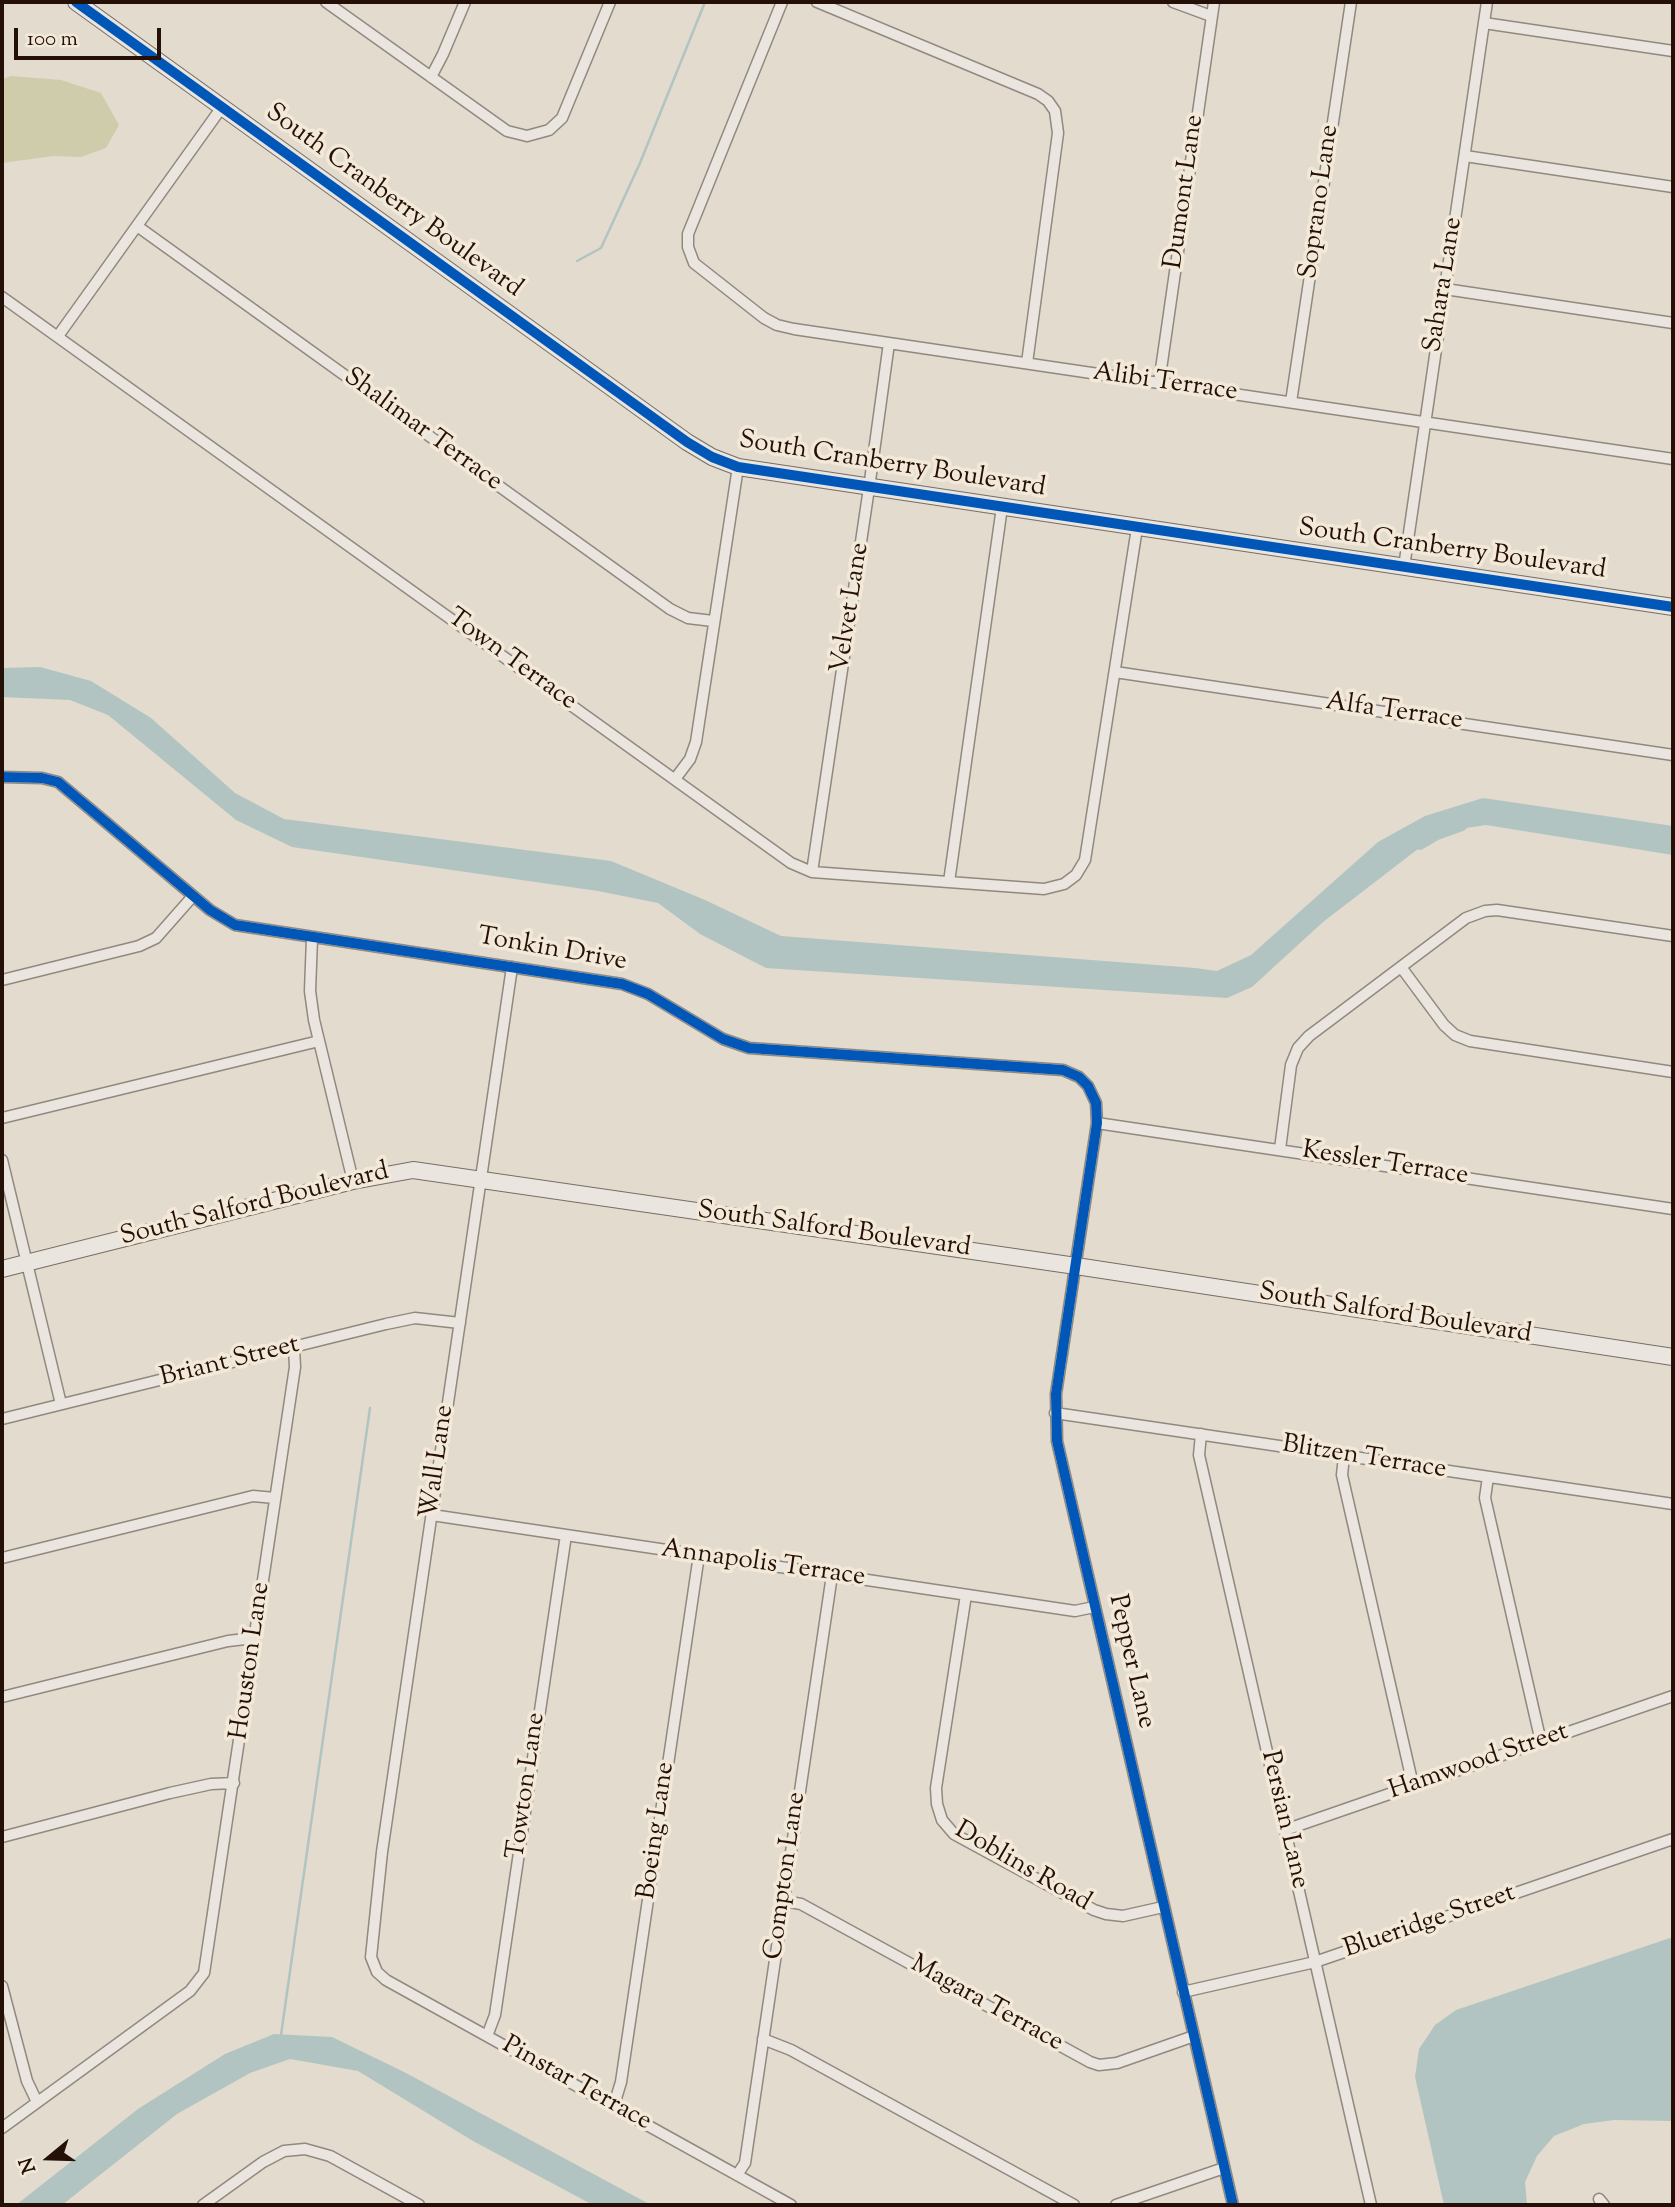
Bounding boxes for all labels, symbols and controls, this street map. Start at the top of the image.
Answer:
scale bar [18,14,164,58]
text: 100 m [27,25,78,55]
street label: South Cranberry Boulevard [258,98,528,306]
street label: Dumont Lane [1160,113,1212,271]
street label: Soprano Lane [1295,123,1347,281]
street label: Sahara Lane [1419,215,1471,355]
street label: Alibi Terrace [1091,358,1239,410]
street label: Shalimar Terrace [336,363,508,499]
street label: South Cranberry Boulevard [736,426,1048,506]
street label: South Cranberry Boulevard [1296,514,1608,588]
street label: Velvet Lane [826,541,878,675]
street label: Town Terrace [440,603,582,719]
street label: Alfa Terrace [1324,688,1464,738]
street label: Tonkin Drive [475,923,629,979]
street label: Kessler Terrace [1300,1136,1470,1194]
street label: South Salford Boulevard [117,1158,393,1254]
street label: South Salford Boulevard [695,1196,973,1266]
street label: South Salford Boulevard [1256,1278,1534,1352]
street label: Briant Street [157,1331,303,1395]
street label: Wall Lane [416,1403,462,1521]
street label: Blitzen Terrace [1280,1431,1448,1487]
street label: Annapolis Terrace [659,1535,867,1595]
street label: Houston Lane [225,1580,279,1742]
street label: Pepper Lane [1099,1592,1161,1732]
street label: Towton Lane [502,1711,554,1861]
street label: Hamwood Street [1385,1718,1573,1808]
street label: Persian Lane [1252,1748,1314,1892]
street label: Boeing Lane [633,1760,683,1902]
street label: Compton Lane [760,1790,814,1962]
street label: Doblins Road [948,1816,1096,1920]
street label: Blueridge Street [1340,1879,1520,1967]
street label: Magara Terrace [904,1950,1068,2060]
street label: Pinstar Terrace [496,2031,656,2139]
north arrow [14,2123,84,2193]
text: N [13,2153,44,2177]

